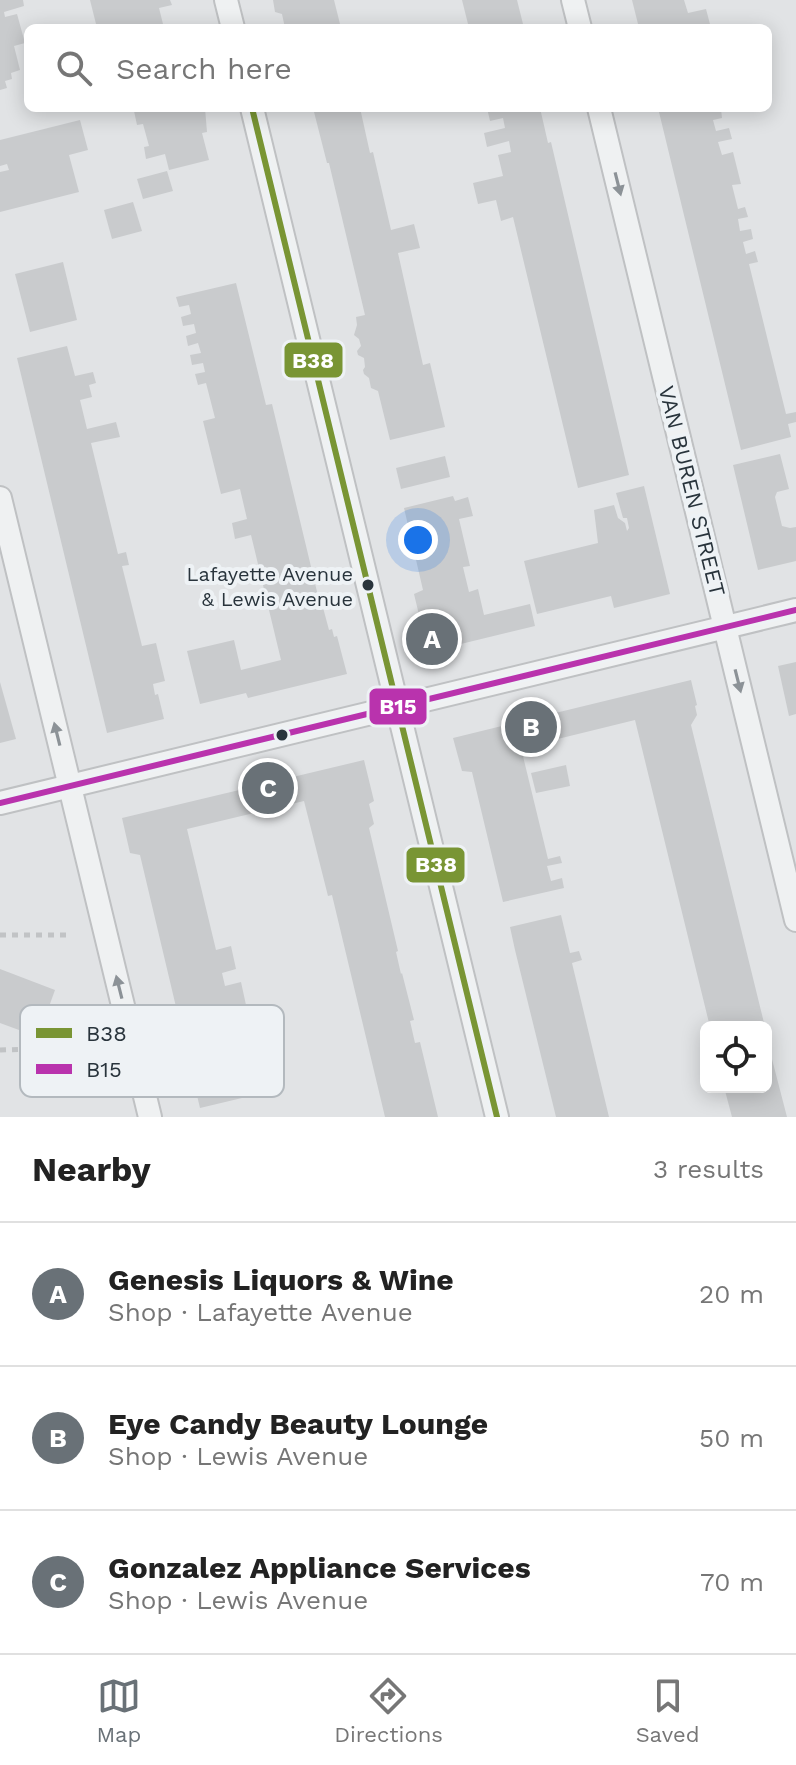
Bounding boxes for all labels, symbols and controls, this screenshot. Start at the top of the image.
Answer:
search box [24,24,772,112]
icon: search [52,46,96,90]
text: Search here [116,51,292,86]
one-way arrow [612,171,624,196]
line badge: B38 [283,341,344,379]
text: B38 [292,348,334,373]
street label: VAN BUREN STREET [654,383,730,599]
your location [398,520,438,560]
place label: Lafayette Avenue & Lewis Avenue [186,562,353,611]
marker: Lafayette Avenue & Lewis Avenue [360,577,376,593]
pin: A [406,609,458,669]
one-way arrow [733,669,745,694]
line badge: B15 [368,687,428,726]
text: B15 [379,694,417,719]
pin: B [505,697,557,757]
one-way arrow [50,722,63,747]
unlabelled marker [274,727,290,743]
pin: C [242,758,294,818]
line badge: B38 [405,846,466,884]
text: B38 [415,852,457,877]
one-way arrow [112,974,125,999]
legend [20,1005,284,1097]
text: B38 [86,1021,127,1046]
map controls [700,1021,772,1093]
button: locate [700,1021,772,1093]
text: B15 [86,1057,122,1082]
text: Nearby [32,1149,151,1189]
text: 3 results [653,1154,764,1184]
text: Genesis Liquors & Wine [108,1262,454,1297]
text: A [49,1279,67,1309]
text: 20 m [699,1279,764,1309]
text: Shop · Lafayette Avenue [108,1297,413,1327]
text: Eye Candy Beauty Lounge [108,1406,488,1441]
text: B [49,1423,67,1453]
text: 50 m [699,1423,764,1453]
text: Shop · Lewis Avenue [108,1441,368,1471]
text: Gonzalez Appliance Services [108,1550,531,1585]
text: C [49,1567,67,1597]
text: 70 m [700,1567,764,1597]
text: Shop · Lewis Avenue [108,1585,368,1615]
tab: Map [96,1674,141,1747]
tab: Directions [334,1674,443,1747]
tab: Saved [636,1674,700,1747]

